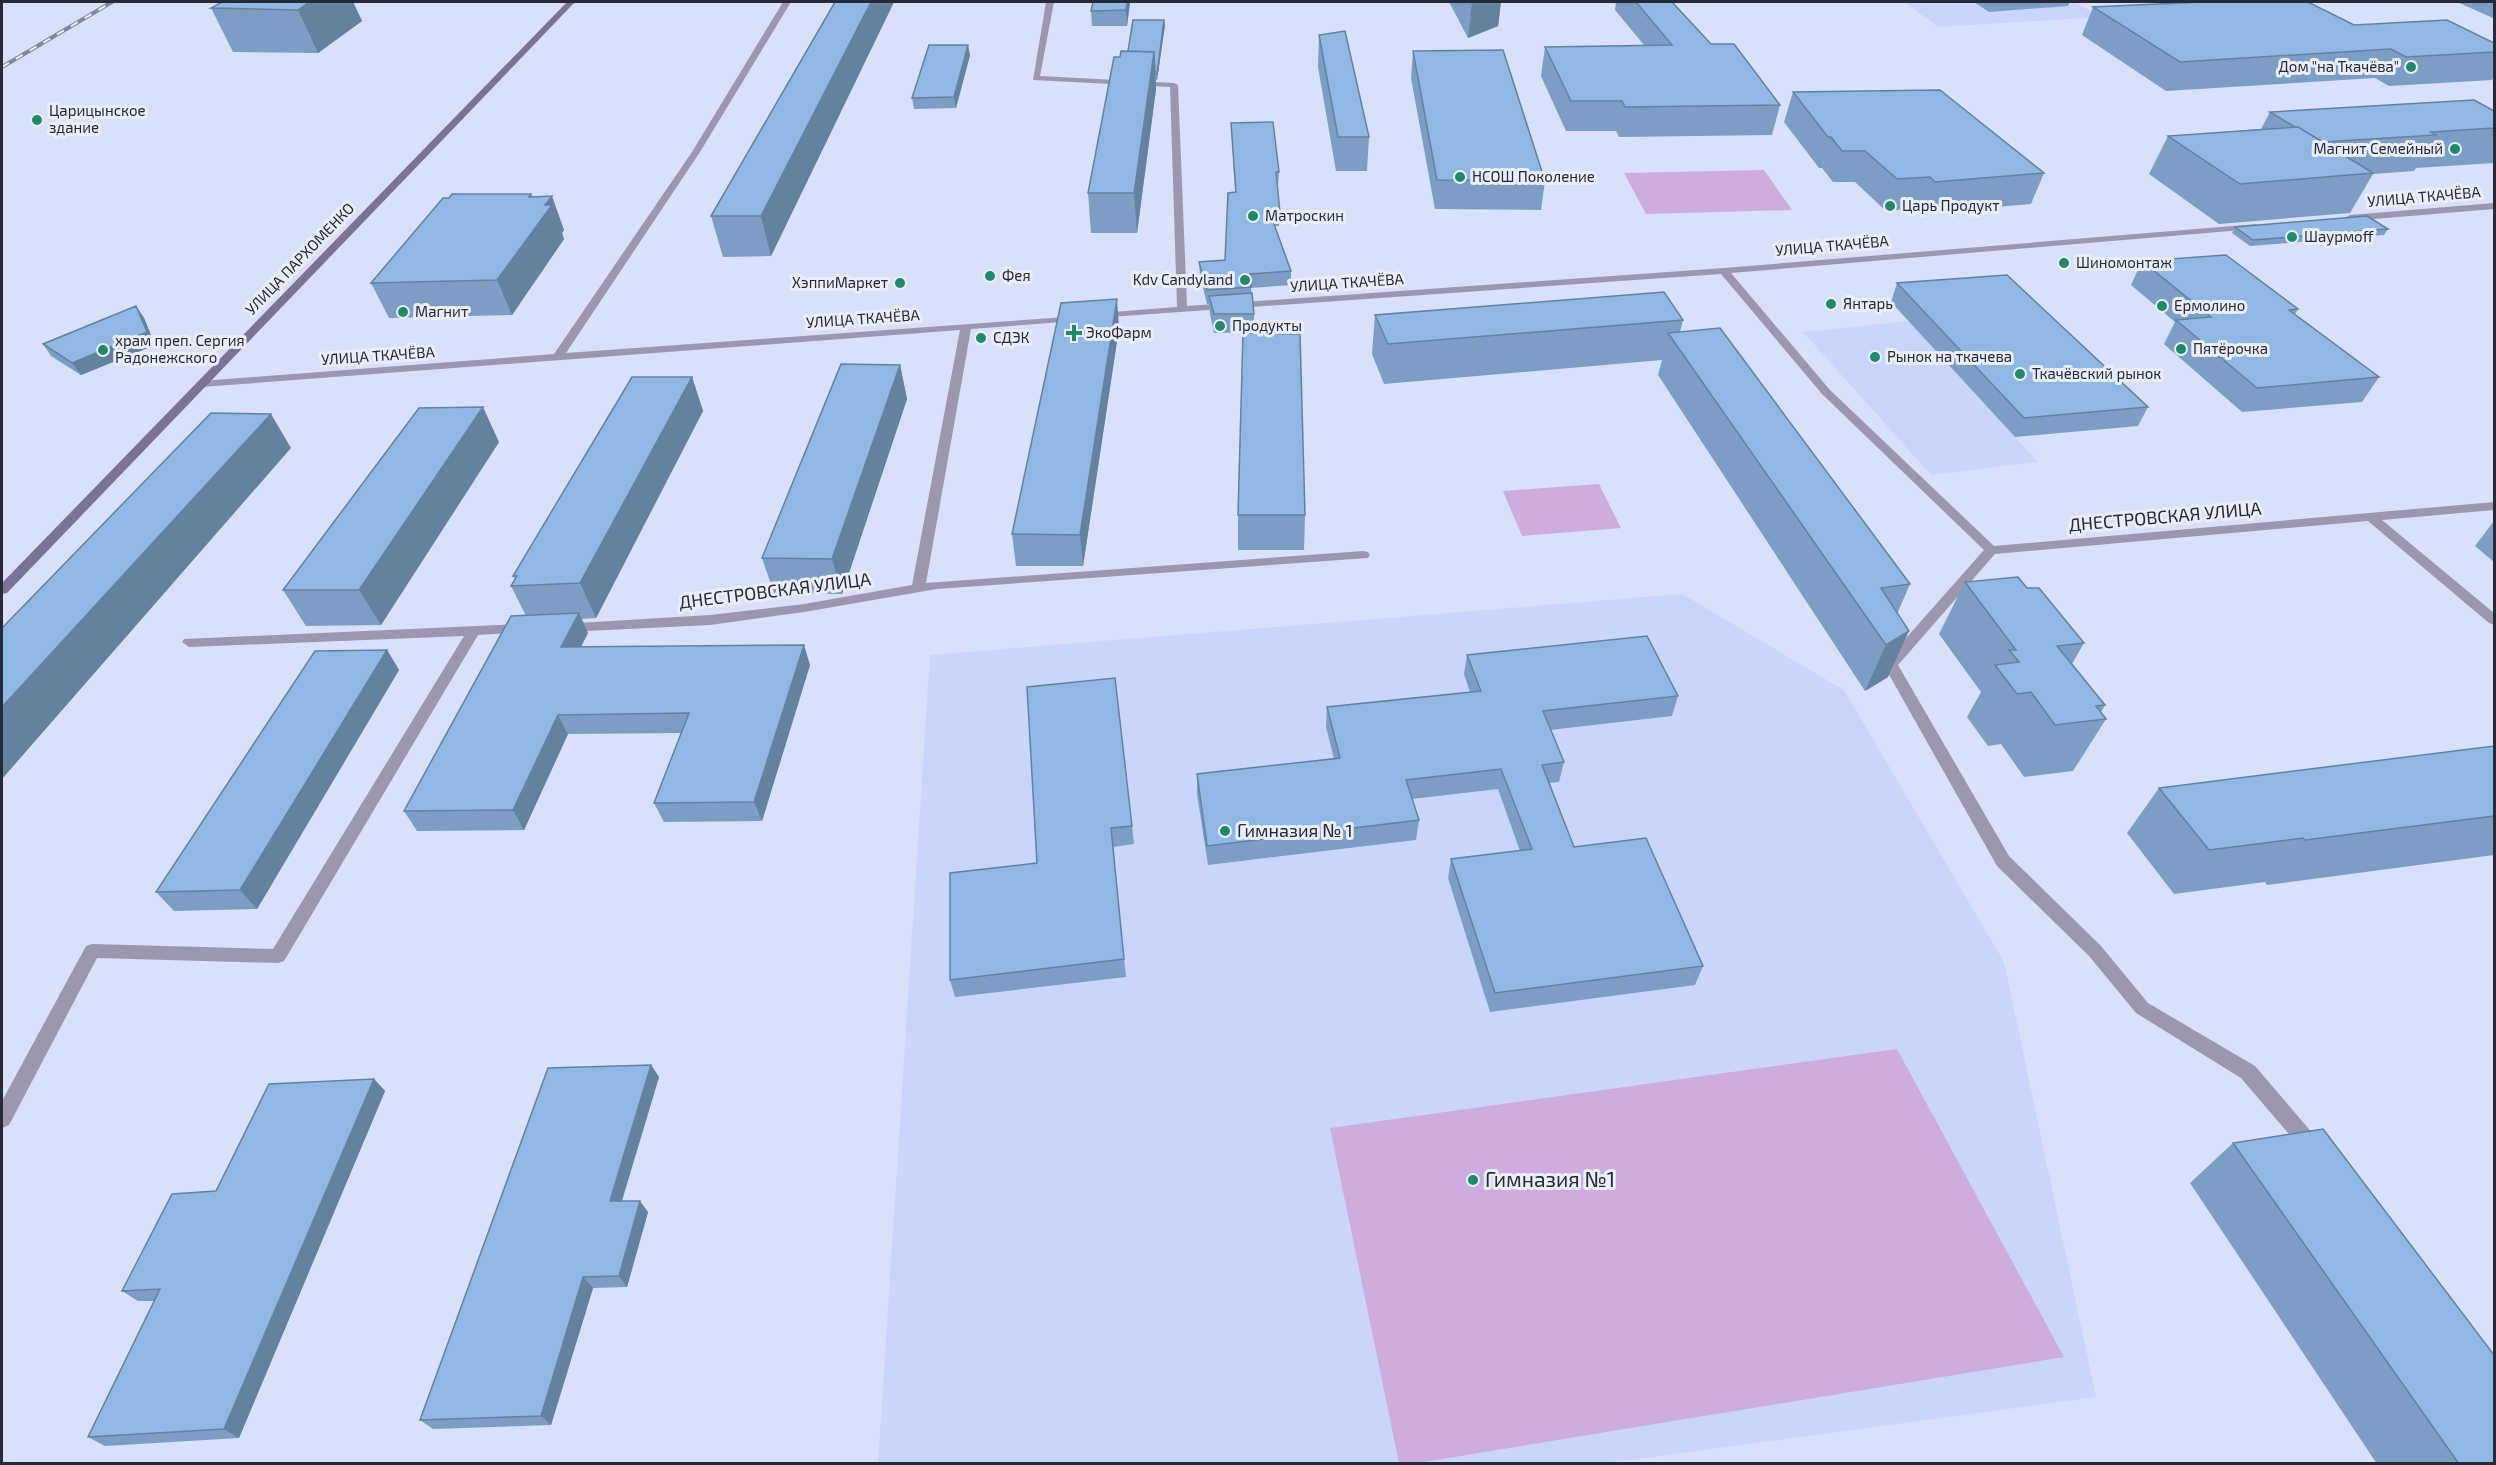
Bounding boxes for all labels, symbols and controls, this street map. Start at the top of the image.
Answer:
place label: Дом "на Ткачёва" [2278,57,2399,75]
marker: Дом "на Ткачёва" [2404,60,2418,74]
place label: Царицынское здание [49,101,146,136]
marker: Царицынское здание [30,113,44,127]
place label: Магнит Семейный [2313,139,2443,157]
marker: Магнит Семейный [2448,142,2462,156]
place label: НСОШ Поколение [1472,167,1595,185]
marker: НСОШ Поколение [1453,170,1467,184]
street label: УЛИЦА ТКАЧЁВА [2366,182,2482,210]
place label: Царь Продукт [1902,196,2000,215]
street label: УЛИЦА ПАРХОМЕНКО [241,199,357,318]
marker: Царь Продукт [1883,199,1897,213]
place label: Матроскин [1265,206,1344,224]
marker: Матроскин [1246,209,1260,223]
place label: Шаурмоff [2304,227,2374,246]
marker: Шаурмоff [2285,230,2299,244]
street label: УЛИЦА ТКАЧЁВА [1774,231,1890,259]
place label: Шиномонтаж [2076,253,2172,271]
marker: Шиномонтаж [2057,256,2071,270]
place label: Фея [1002,266,1031,284]
marker: Фея [983,269,997,283]
street label: УЛИЦА ТКАЧЁВА [1289,269,1405,295]
place label: Kdv Candyland [1133,270,1233,288]
place label: ХэппиМаркет [792,273,888,291]
marker: Kdv Candyland [1238,273,1252,287]
marker: ХэппиМаркет [893,276,907,290]
place label: Янтарь [1843,294,1893,312]
place label: Ермолино [2174,296,2245,314]
marker: Янтарь [1824,297,1838,311]
marker: Ермолино [2155,299,2169,313]
place label: Магнит [415,302,468,320]
marker: Магнит [396,305,410,319]
street label: УЛИЦА ТКАЧЁВА [805,305,921,331]
place label: Продукты [1232,316,1302,335]
marker: Продукты [1213,319,1227,333]
place label: ЭкоФарм [1086,323,1152,341]
marker: ЭкоФарм [1067,326,1081,340]
place label: СДЭК [993,328,1030,346]
place label: храм преп. Сергия Радонежского [115,331,245,366]
marker: СДЭК [974,331,988,345]
place label: Пятёрочка [2193,339,2268,357]
street label: УЛИЦА ТКАЧЁВА [320,342,436,368]
marker: Пятёрочка [2174,342,2188,356]
marker: храм преп. Сергия Радонежского [96,343,110,357]
place label: Рынок на ткачева [1887,347,2012,365]
marker: Рынок на ткачева [1868,350,1882,364]
place label: Ткачёвский рынок [2032,364,2161,382]
marker: Ткачёвский рынок [2013,367,2027,381]
street label: ДНЕСТРОВСКАЯ УЛИЦА [2068,497,2263,535]
street label: ДНЕСТРОВСКАЯ УЛИЦА [678,567,873,613]
place label: Гимназия № 1 [1237,819,1353,841]
marker: Гимназия № 1 [1218,824,1232,838]
place label: Гимназия №1 [1485,1166,1615,1191]
marker: Гимназия №1 [1466,1173,1480,1187]

